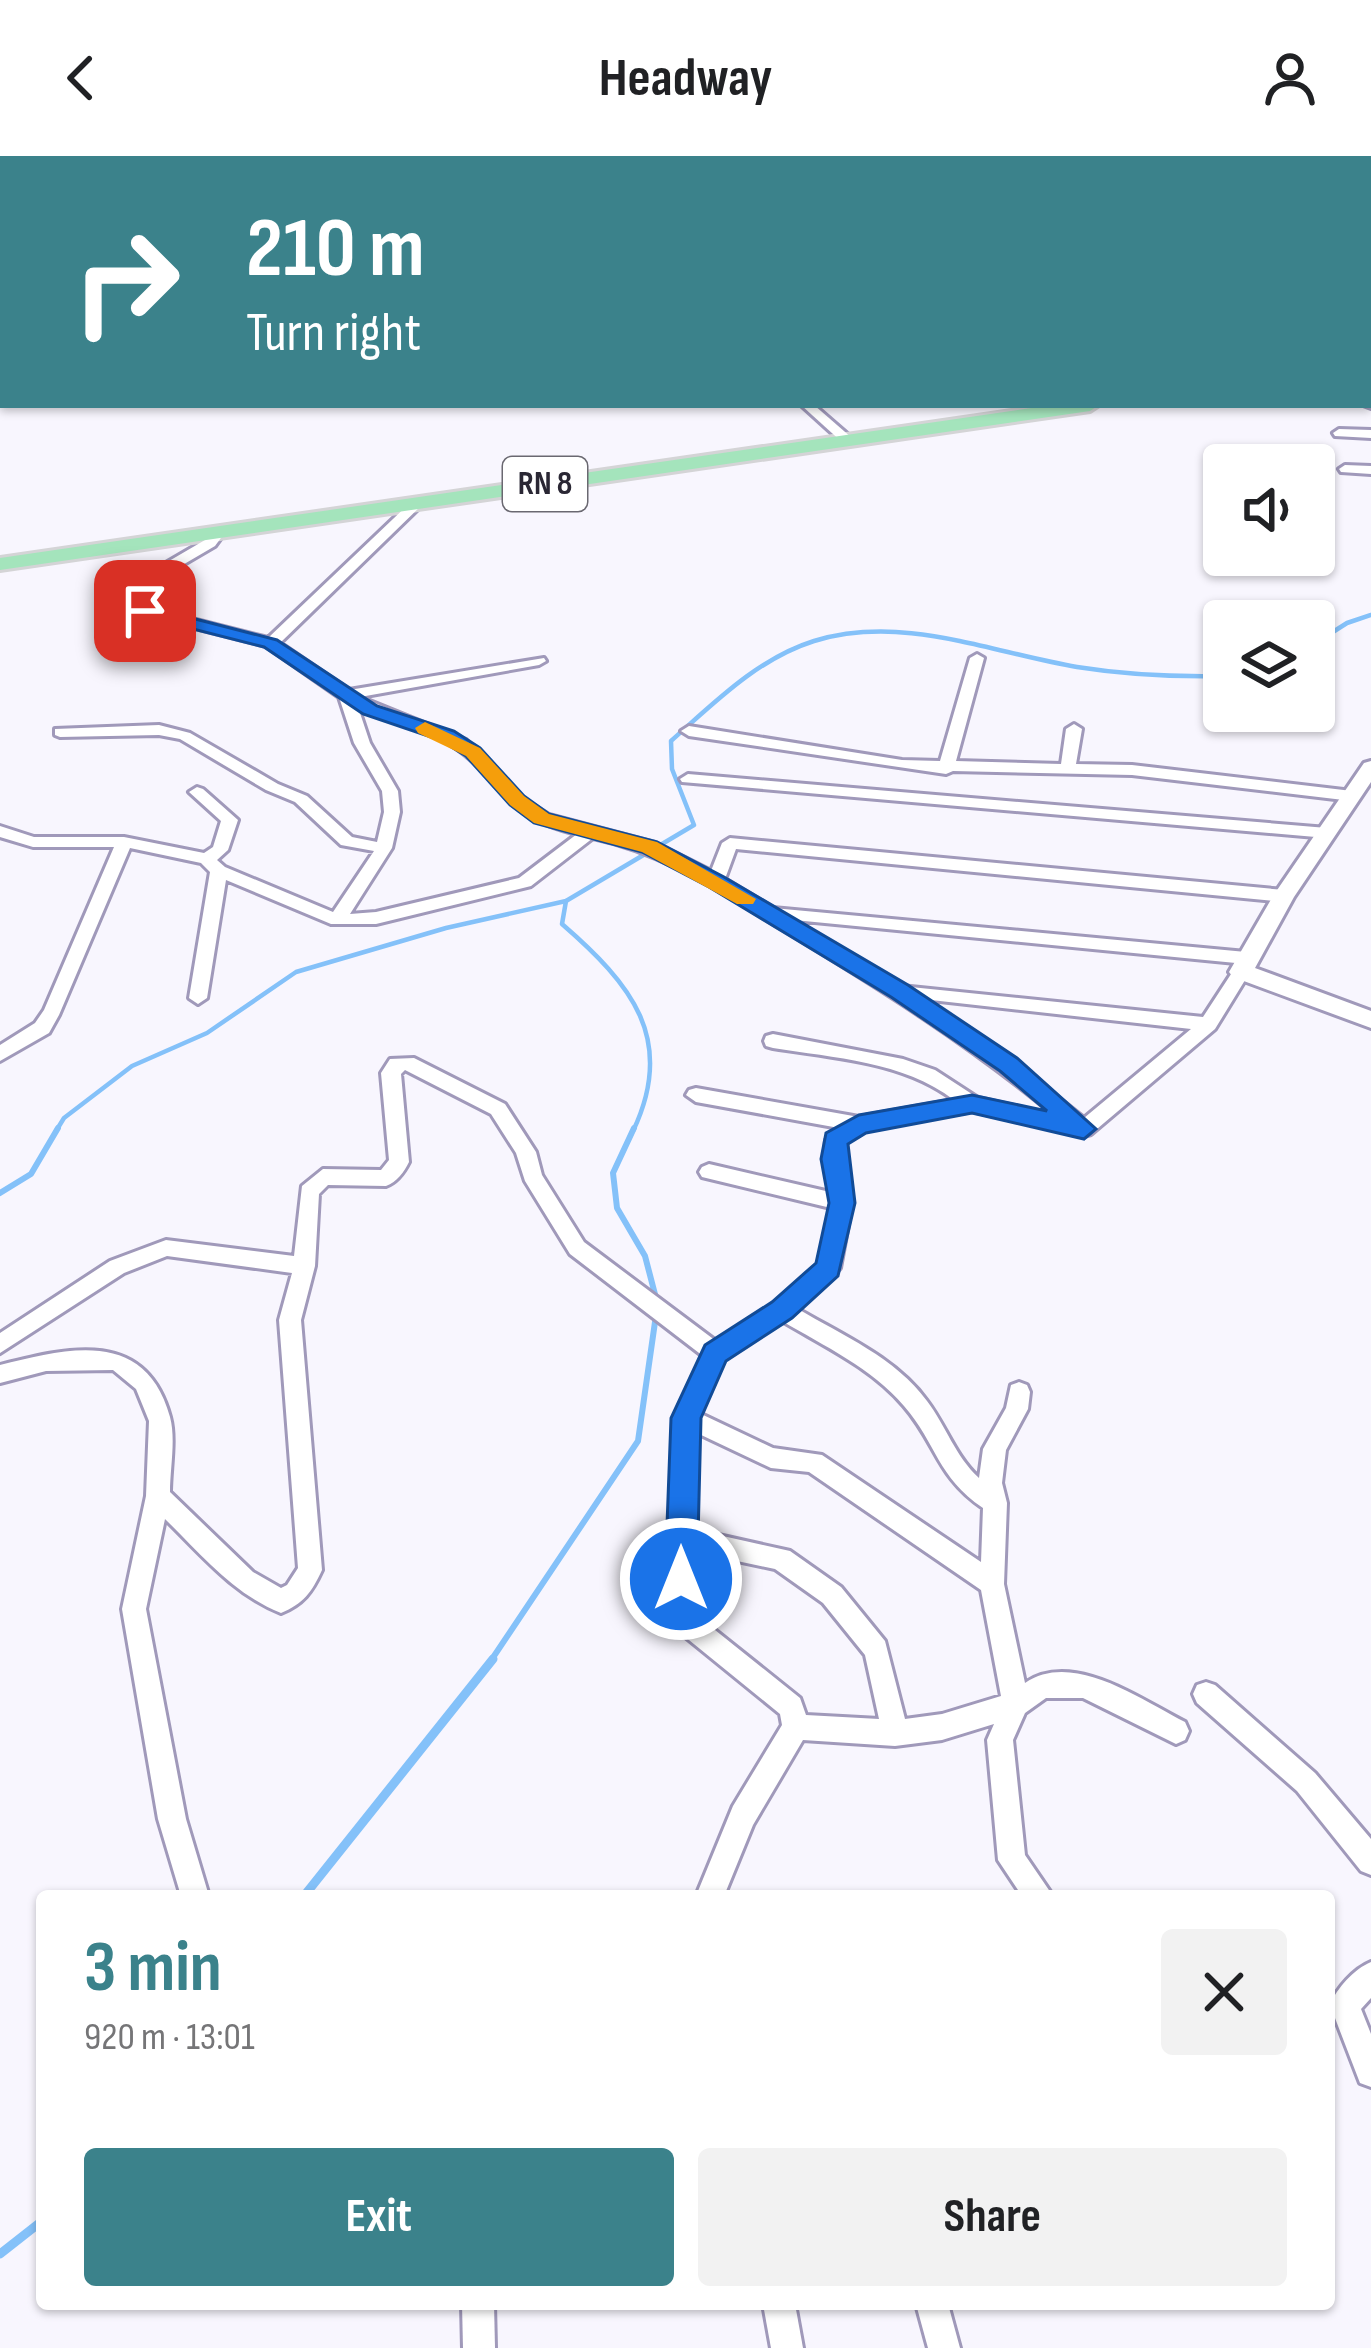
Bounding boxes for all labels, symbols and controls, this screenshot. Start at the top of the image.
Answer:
icon: back [48,45,114,111]
icon: person [1257,45,1323,111]
text: Headway [599,46,772,111]
text: 210 m [246,199,425,300]
icon: right [48,204,204,360]
text: Turn right [246,301,421,366]
map controls [1203,444,1335,732]
button: sound [1203,444,1335,576]
road number: RN 8 [503,457,587,511]
pin [94,560,196,662]
icon: arrive [112,578,178,644]
button: layers [1203,600,1335,732]
position arrow [618,1516,744,1642]
text: 3 min [84,1925,222,2012]
button: close [1161,1929,1287,2055]
text: 920 m · 13:01 [84,2014,255,2061]
button: Exit [84,2148,674,2286]
button: Share [698,2148,1287,2286]

